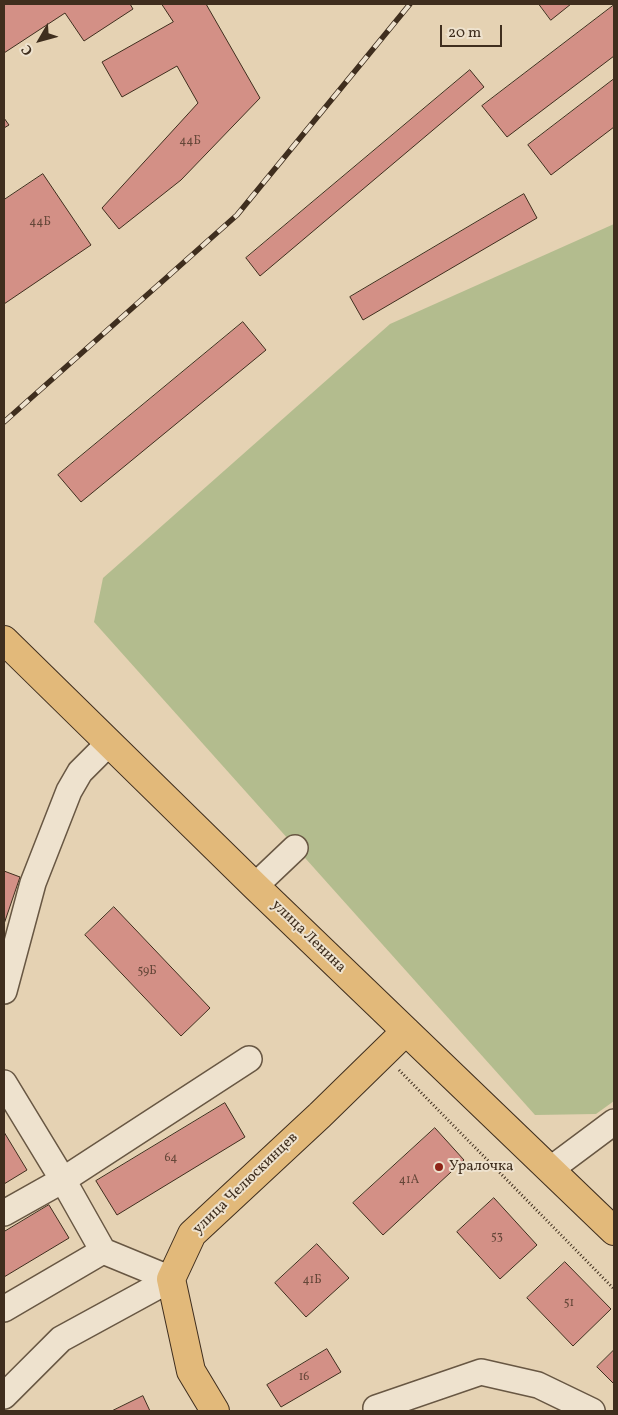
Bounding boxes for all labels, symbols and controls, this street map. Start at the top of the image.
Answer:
north arrow [15,15,65,65]
scale bar [443,15,506,47]
text: 20 m [448,23,481,44]
text: С [18,40,38,59]
house number: 44Б [179,135,201,149]
house number: 44Б [29,216,51,230]
street label: улица Ленина [267,897,349,977]
house number: 59Б [137,965,157,979]
street label: улица Челюскинцев [190,1129,302,1239]
house number: 64 [165,1152,177,1166]
place label: Уралочка [449,1158,513,1176]
marker: Уралочка [433,1161,445,1173]
house number: 41А [399,1174,419,1188]
house number: 53 [491,1231,503,1245]
house number: 41Б [302,1274,322,1288]
house number: 51 [564,1297,574,1311]
house number: 16 [299,1371,309,1385]

